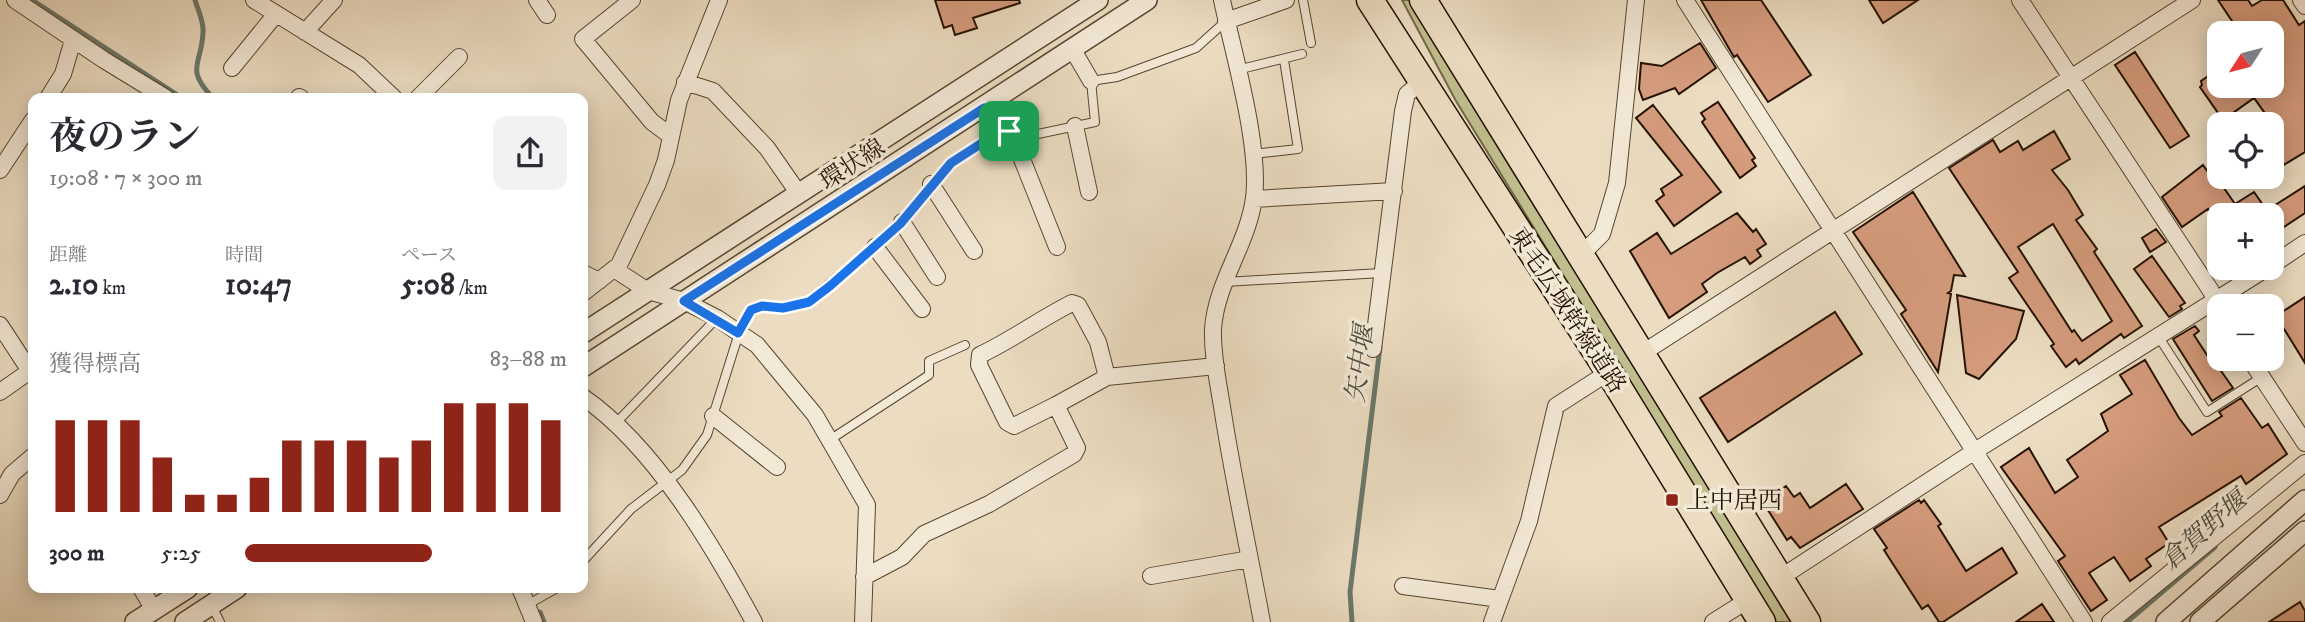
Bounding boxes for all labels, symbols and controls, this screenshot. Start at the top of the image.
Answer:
north arrow [2207,21,2284,98]
map controls [2207,21,2284,371]
pin [979,101,1039,161]
icon: arrive [990,112,1028,150]
button: locate [2207,112,2284,189]
text: 夜のラン [49,114,201,162]
button: share [493,116,567,190]
street label: 環状線 [814,133,891,197]
text: 19:08 · 7 × 300 m [49,164,203,193]
button: + [2207,203,2284,280]
street label: 東毛広域幹線道路 [1502,222,1632,399]
text: 距離 [49,244,87,267]
text: 時間 [225,244,263,267]
text: ペース [401,244,457,267]
text: 2.10 [49,267,98,304]
text: 10:47 [225,267,292,304]
text: 5:08 [401,267,455,304]
text: km [98,277,126,300]
text: /km [455,277,488,300]
button: − [2207,294,2284,371]
water label: 矢中堰 [1339,320,1382,405]
text: 83–88 m [490,345,567,374]
text: 獲得標高 [49,350,141,379]
water label: 倉賀野堰 [2154,482,2257,578]
place label: 上中居西 [1686,486,1782,516]
marker: 上中居西 [1664,492,1680,508]
text: 300 m [49,539,105,568]
text: 5:25 [161,539,201,568]

